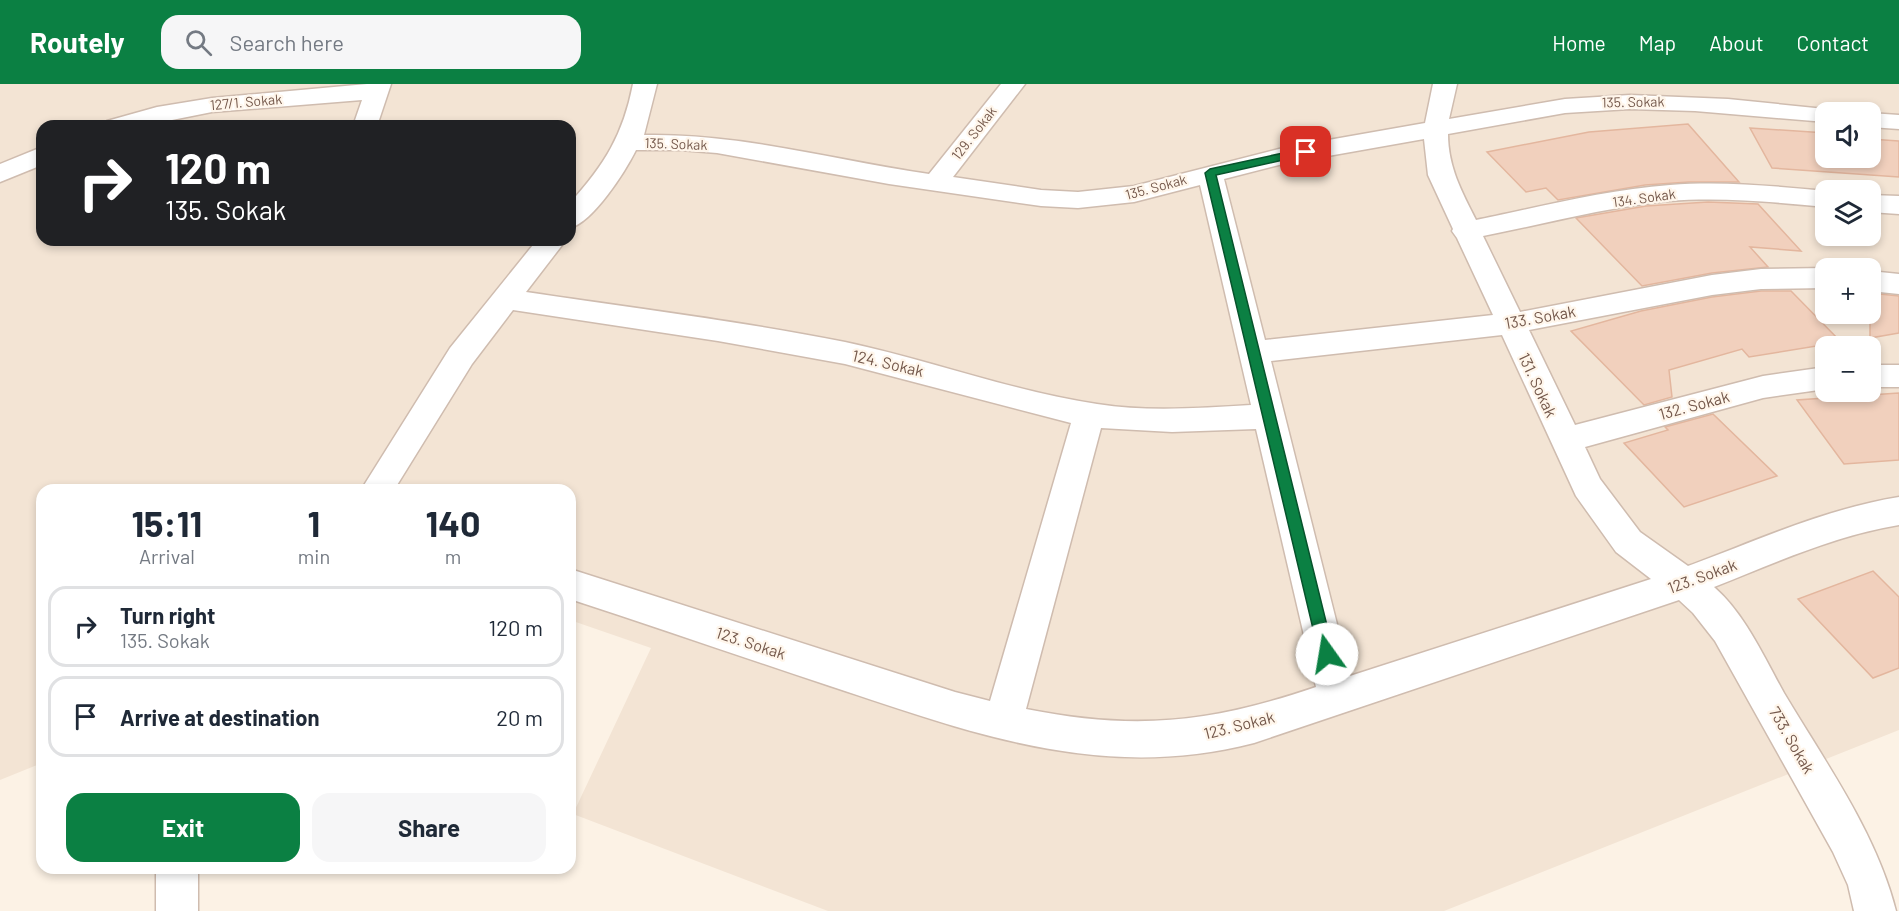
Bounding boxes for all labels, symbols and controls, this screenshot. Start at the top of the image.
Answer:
search box [161,15,581,69]
text: Routely [30,25,125,59]
icon: search [182,26,215,59]
text: Search here [230,29,344,55]
text: Home [1552,30,1606,55]
text: Map [1639,30,1676,55]
text: About [1709,30,1764,55]
text: Contact [1797,30,1869,55]
street label: 127/1. Sokak [209,90,283,113]
street label: 135. Sokak [1601,92,1665,111]
map controls [1815,102,1881,402]
button: sound [1815,102,1881,168]
street label: 129. Sokak [947,103,1000,163]
pin [1280,126,1331,177]
street label: 135. Sokak [644,134,708,153]
icon: arrive [1289,135,1322,168]
text: 120 m [165,142,271,192]
icon: right [66,144,144,222]
street label: 135. Sokak [1123,170,1188,203]
button: layers [1815,180,1881,246]
street label: 134. Sokak [1611,185,1677,210]
text: 135. Sokak [165,193,286,225]
button: + [1815,258,1881,324]
street label: 133. Sokak [1503,301,1577,332]
button: − [1815,336,1881,402]
street label: 124. Sokak [851,345,926,380]
street label: 131. Sokak [1515,349,1562,420]
street label: 132. Sokak [1657,386,1731,423]
text: 15:11 [131,501,202,544]
text: 1 [308,501,320,544]
text: 140 [426,501,481,544]
text: Arrival [139,544,195,568]
text: min [298,544,330,568]
text: m [445,544,461,568]
street label: 123. Sokak [1665,554,1739,597]
text: Turn right [120,602,215,628]
icon: right [69,610,102,643]
text: 120 m [488,614,543,640]
street label: 123. Sokak [714,622,788,663]
position arrow [1295,622,1359,686]
text: 135. Sokak [120,628,210,652]
icon: arrive [69,700,102,733]
street label: 733. Sokak [1766,703,1819,776]
text: Arrive at destination [120,704,319,730]
text: 20 m [496,704,543,730]
street label: 123. Sokak [1202,707,1276,742]
button: Exit [66,793,300,862]
button: Share [312,793,546,862]

